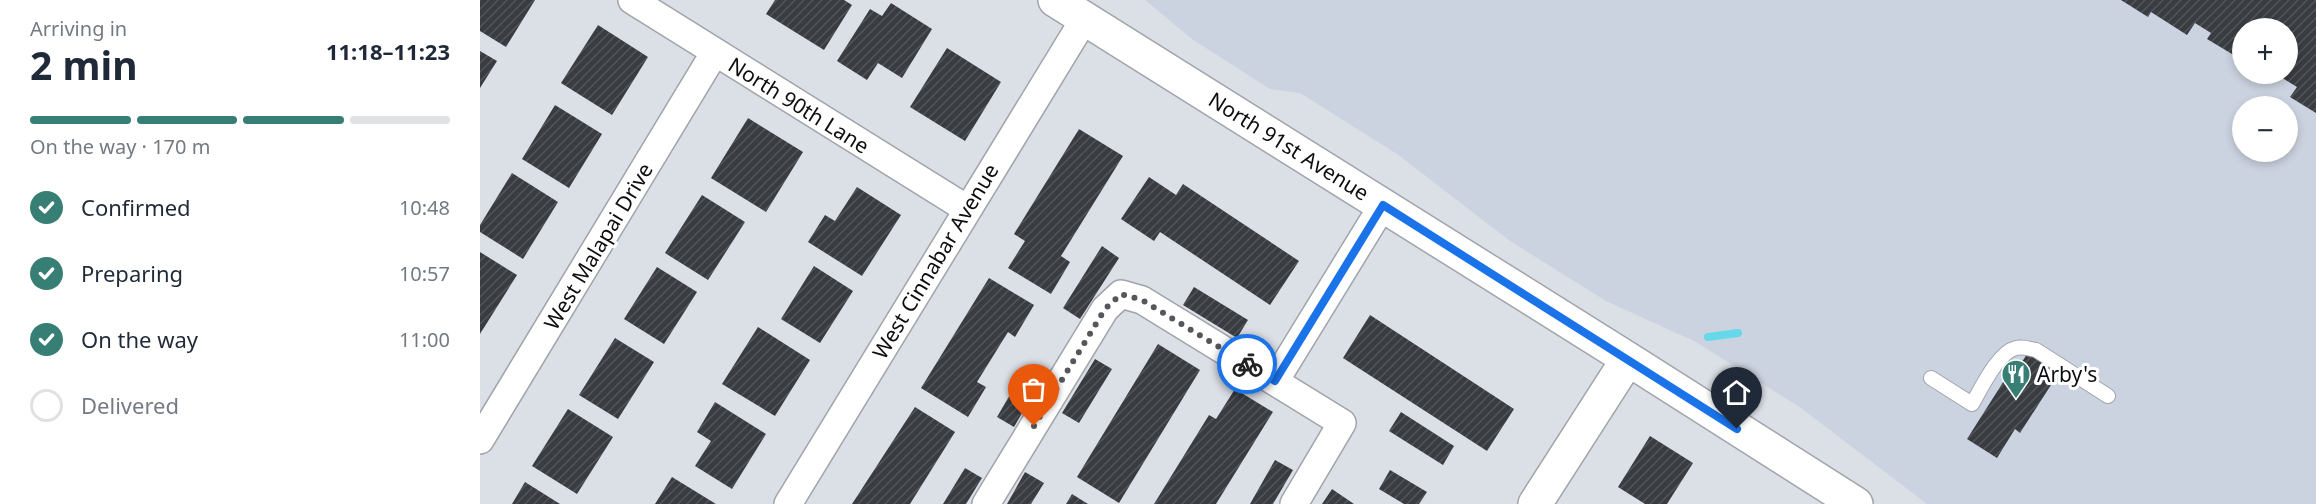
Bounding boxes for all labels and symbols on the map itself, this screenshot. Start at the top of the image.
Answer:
street label: North 90th Lane [723,50,875,160]
street label: North 91st Avenue [1203,85,1375,207]
street label: West Malapai Drive [537,158,659,334]
street label: West Cinnabar Avenue [866,158,1004,364]
courier [1217,334,1277,394]
restaurant icon: Arby's [2000,358,2032,400]
place label: Arby's [2037,360,2097,388]
pin [1008,364,1059,426]
pin [1711,367,1762,429]

